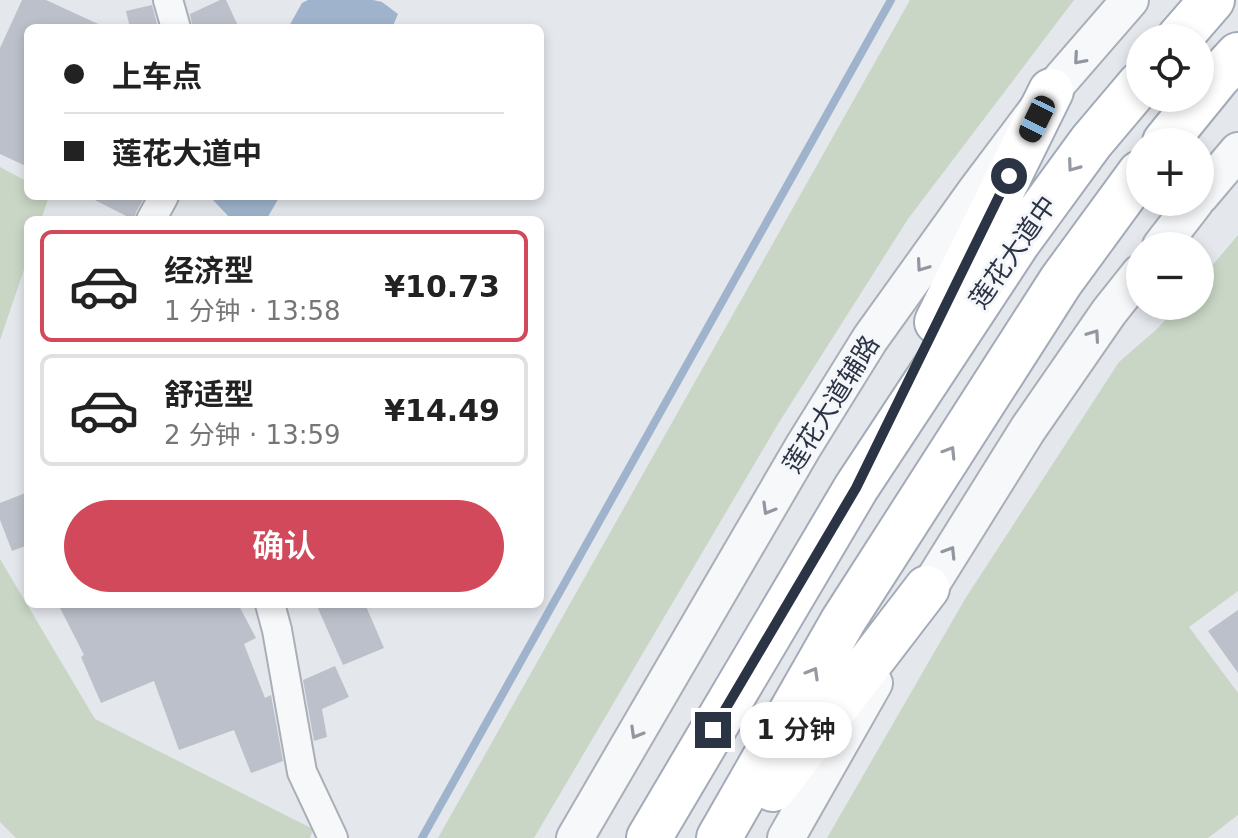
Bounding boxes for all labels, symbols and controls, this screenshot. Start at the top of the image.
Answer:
map controls [1126,24,1214,320]
button: locate [1126,24,1214,112]
one-way arrow [1074,49,1089,64]
text: 上车点 [112,59,202,94]
car [1016,92,1058,146]
button: + [1126,128,1214,216]
text: 莲花大道中 [112,136,262,171]
route start [991,158,1027,194]
one-way arrow [1068,158,1083,172]
street label: 莲花大道中 [963,190,1063,314]
button: − [1126,232,1214,320]
icon: car [68,250,140,322]
text: 经济型 [164,253,254,288]
one-way arrow [918,257,932,272]
text: ¥10.73 [384,269,500,304]
text: 1 分钟 · 13:58 [164,296,341,326]
one-way arrow [1084,329,1099,343]
street label: 莲花大道辅路 [777,330,885,478]
icon: car [68,374,140,446]
text: 舒适型 [164,377,254,412]
text: ¥14.49 [384,393,500,428]
text: 2 分钟 · 13:59 [164,420,341,450]
one-way arrow [941,446,956,461]
button: 确认 [64,500,504,592]
one-way arrow [762,500,778,515]
one-way arrow [941,546,956,560]
one-way arrow [803,667,819,682]
callout: 1 分钟 [741,702,853,758]
route end [695,712,731,748]
text: 1 分钟 [756,715,836,745]
one-way arrow [630,724,646,739]

